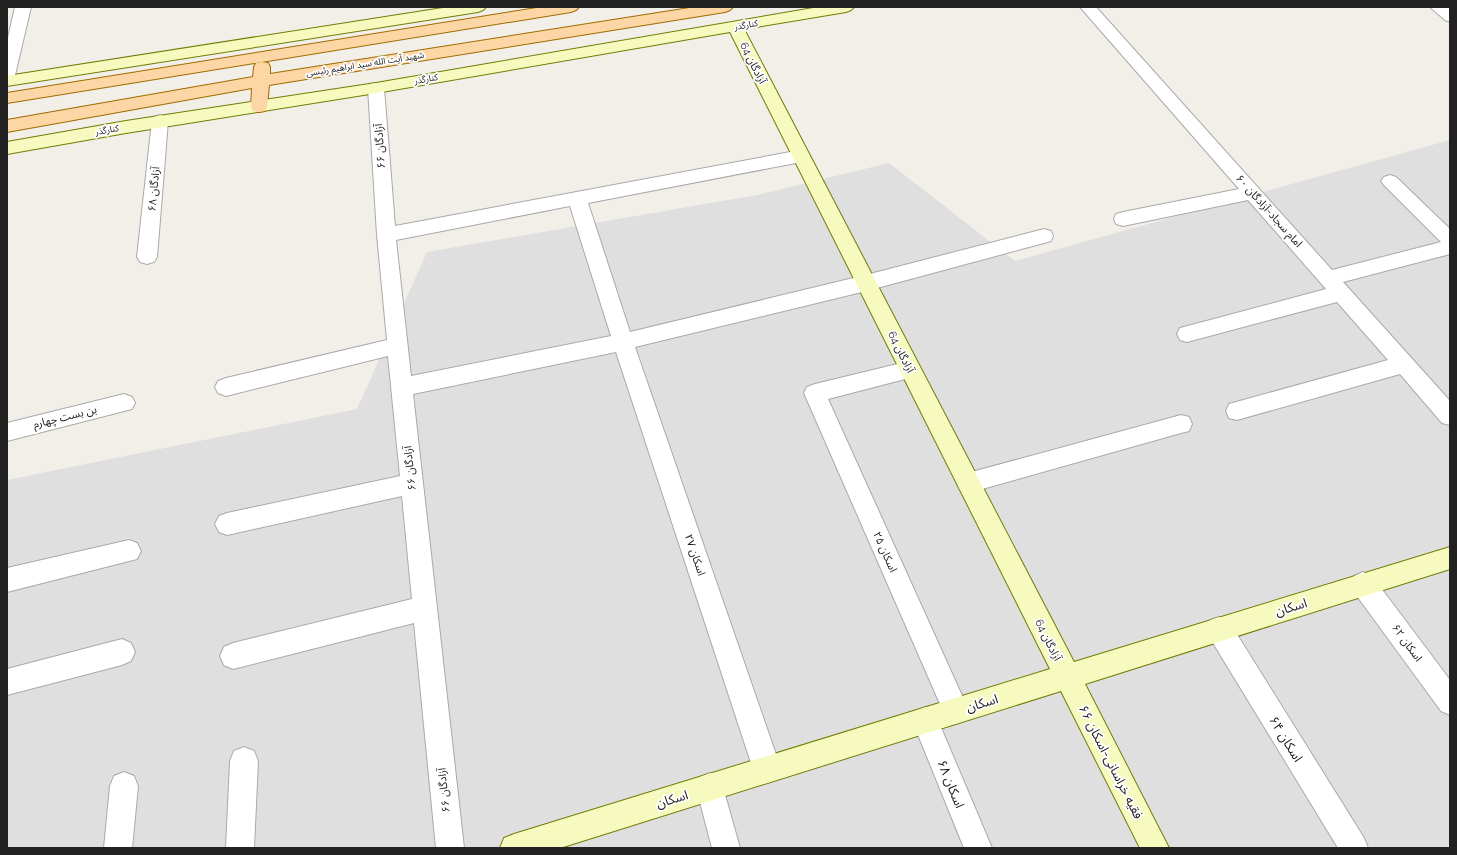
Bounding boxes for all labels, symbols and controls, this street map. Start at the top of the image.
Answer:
street label: کنارگذر [732,18,759,33]
street label: آزادگان 64 [737,40,769,87]
street label: شهید آیت الله سید ابراهیم رئیسی [305,50,425,80]
street label: کنارگذر [412,72,439,87]
street label: آزادگان ۶۶ [372,122,388,169]
street label: کنارگذر [93,123,120,138]
street label: آزادگان ۶۸ [146,165,162,212]
street label: امام سجاد-آزادگان ۶۰ [1232,172,1305,251]
street label: آزادگان 64 [885,329,917,376]
street label: بن بست چهارم [32,403,98,432]
street label: آزادگان ۶۶ [401,444,419,491]
street label: اسکان ۲۵ [870,530,900,574]
street label: اسکان ۲۷ [682,533,708,577]
street label: اسکان [1273,595,1309,620]
street label: آزادگان 64 [1032,617,1064,664]
street label: اسکان ۶۲ [1389,622,1425,664]
street label: اسکان [964,691,1000,716]
street label: فقیه خراسانی-اسکان ۶۶ [1075,703,1146,822]
street label: اسکان ۶۴ [1265,713,1306,765]
street label: اسکان ۶۸ [934,758,967,811]
street label: آزادگان ۶۶ [435,766,453,813]
street label: اسکان [654,787,690,812]

